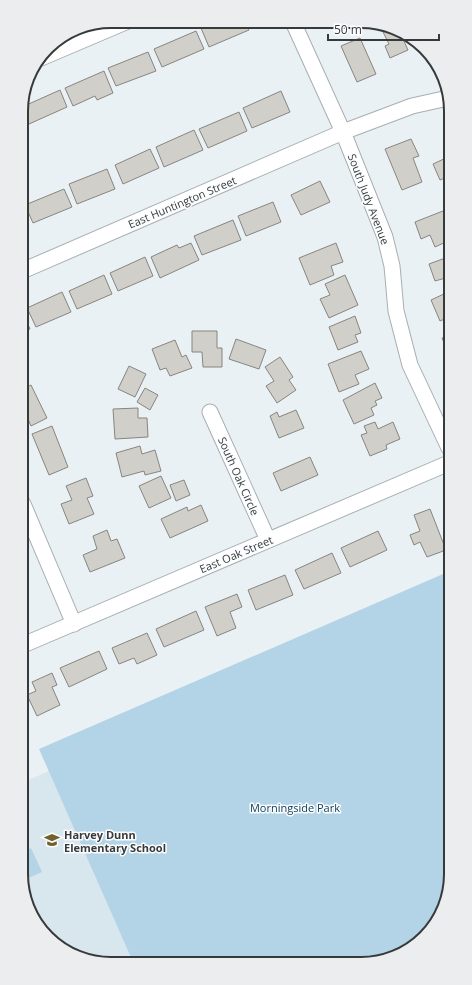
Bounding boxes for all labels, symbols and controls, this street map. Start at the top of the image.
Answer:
scale bar [328,16,439,42]
text: 50 m [334,21,362,38]
street label: South Judy Avenue [345,151,393,247]
street label: East Huntington Street [126,172,238,232]
street label: South Oak Circle [215,434,263,518]
street label: East Oak Street [197,532,275,576]
park label: Morningside Park [250,800,340,815]
place label: Harvey Dunn Elementary School [64,827,166,855]
school or university icon: Harvey Dunn Elementary School [43,831,61,849]

